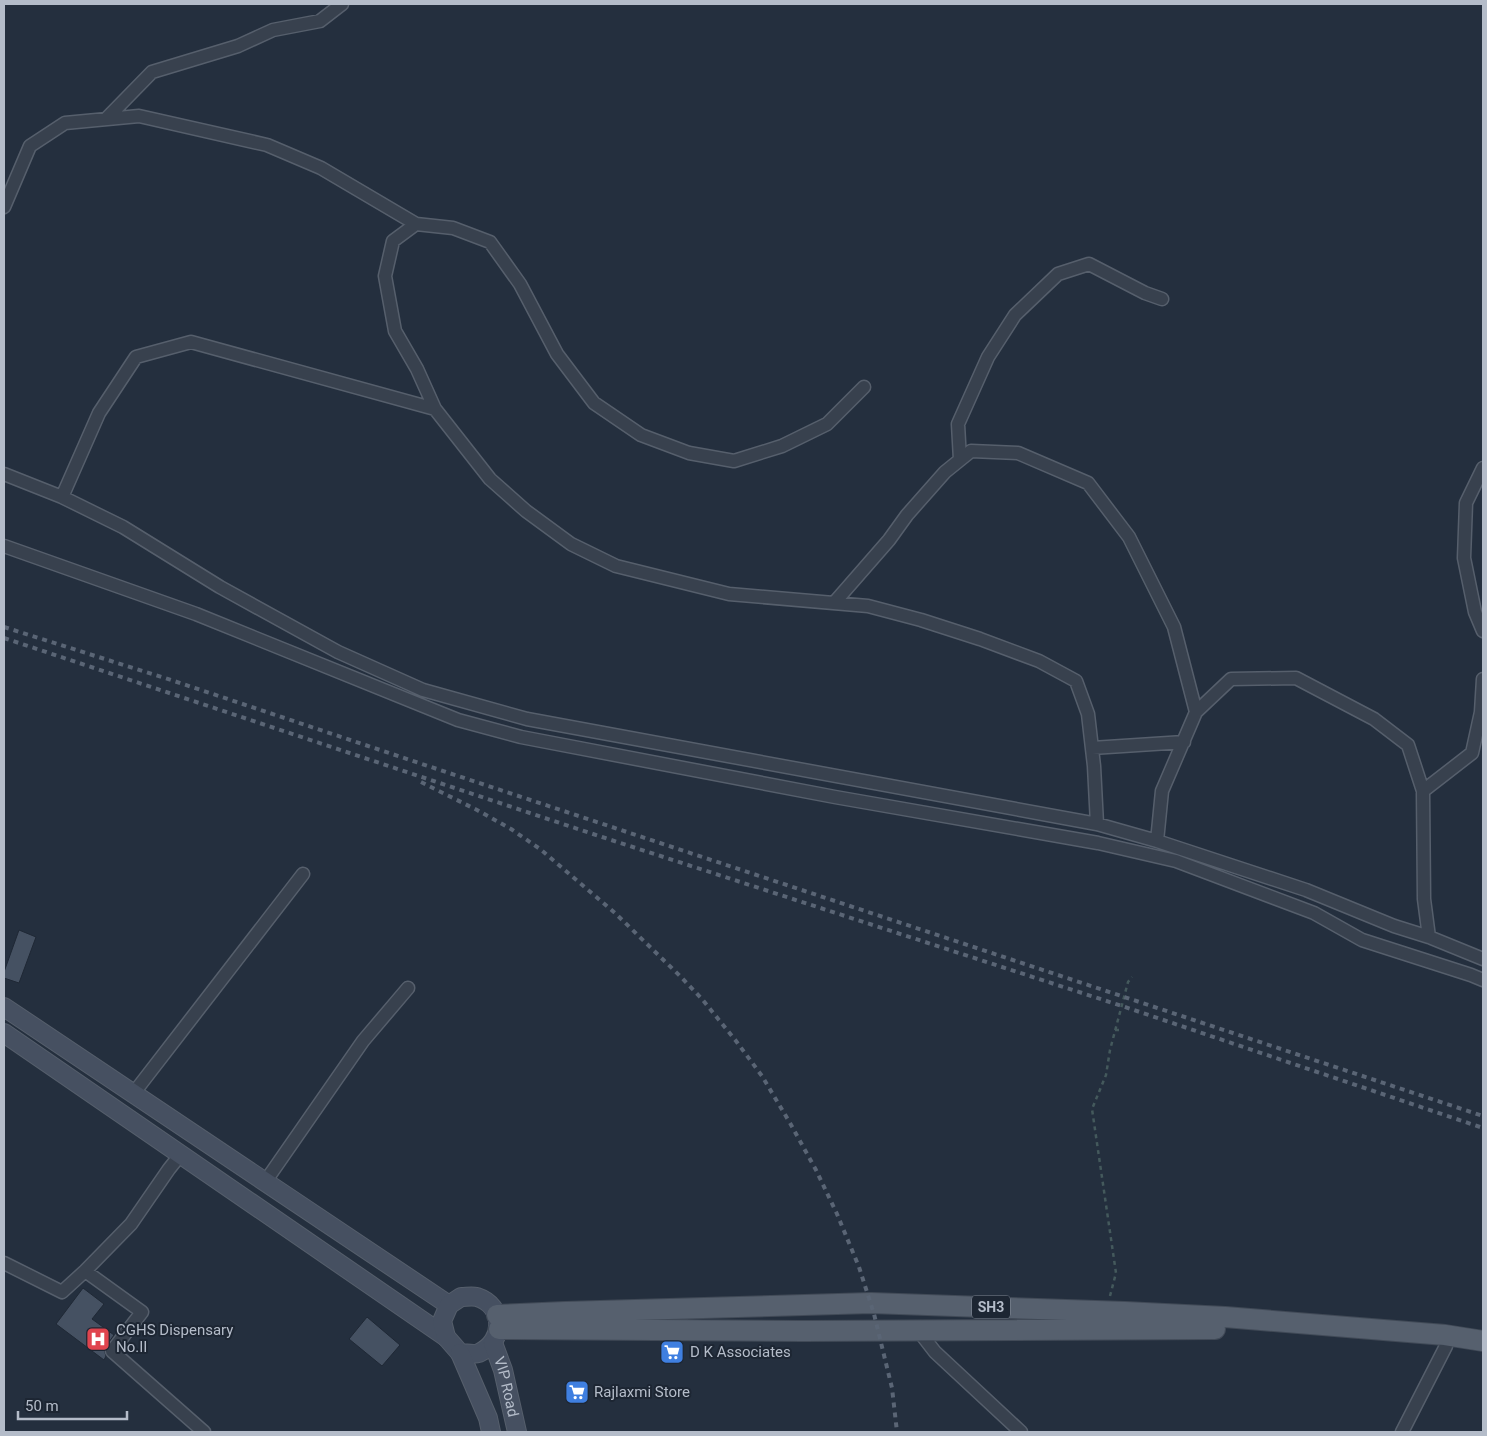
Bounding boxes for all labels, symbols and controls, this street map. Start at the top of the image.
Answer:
road number: SH3 [972,1295,1010,1318]
place label: CGHS Dispensary No.II [116,1321,233,1356]
hospital icon: CGHS Dispensary No.II [85,1326,111,1352]
supermarket icon: D K Associates [659,1339,685,1365]
place label: D K Associates [690,1343,791,1361]
street label: VIP Road [490,1354,522,1419]
supermarket icon: Rajlaxmi Store [564,1379,590,1405]
place label: Rajlaxmi Store [594,1383,690,1401]
scale bar [18,1388,126,1420]
text: 50 m [25,1397,59,1415]

